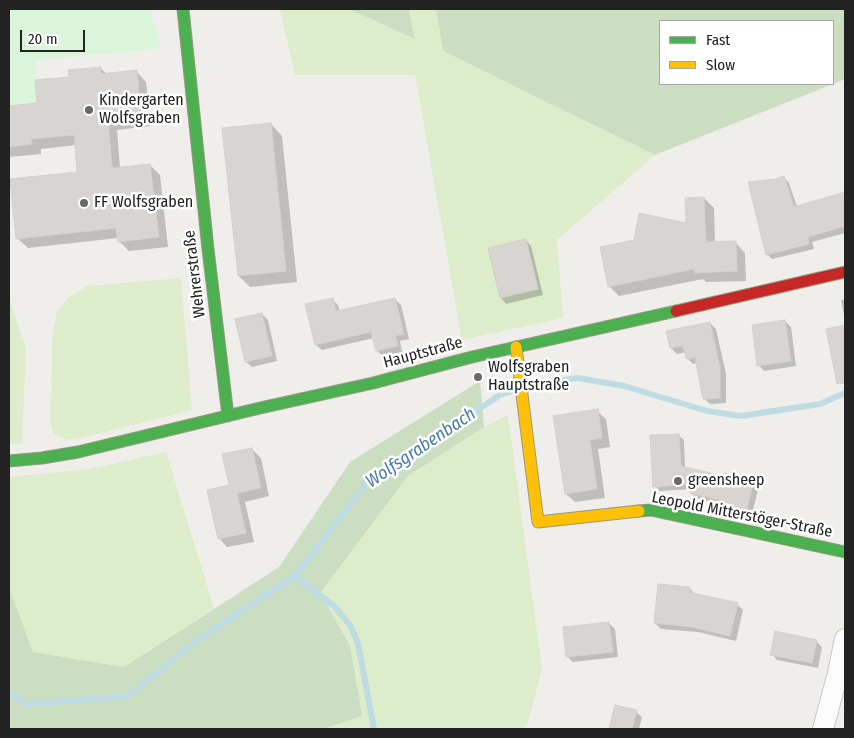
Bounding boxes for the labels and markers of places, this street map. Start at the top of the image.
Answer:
place label: Kindergarten Wolfsgraben [99,91,184,129]
marker: Kindergarten Wolfsgraben [83,104,95,116]
place label: FF Wolfsgraben [94,193,193,213]
marker: FF Wolfsgraben [78,197,90,209]
place label: Wolfsgraben Hauptstraße [488,358,569,396]
marker: Wolfsgraben Hauptstraße [472,371,484,383]
place label: greensheep [688,471,764,491]
marker: greensheep [672,475,684,487]

